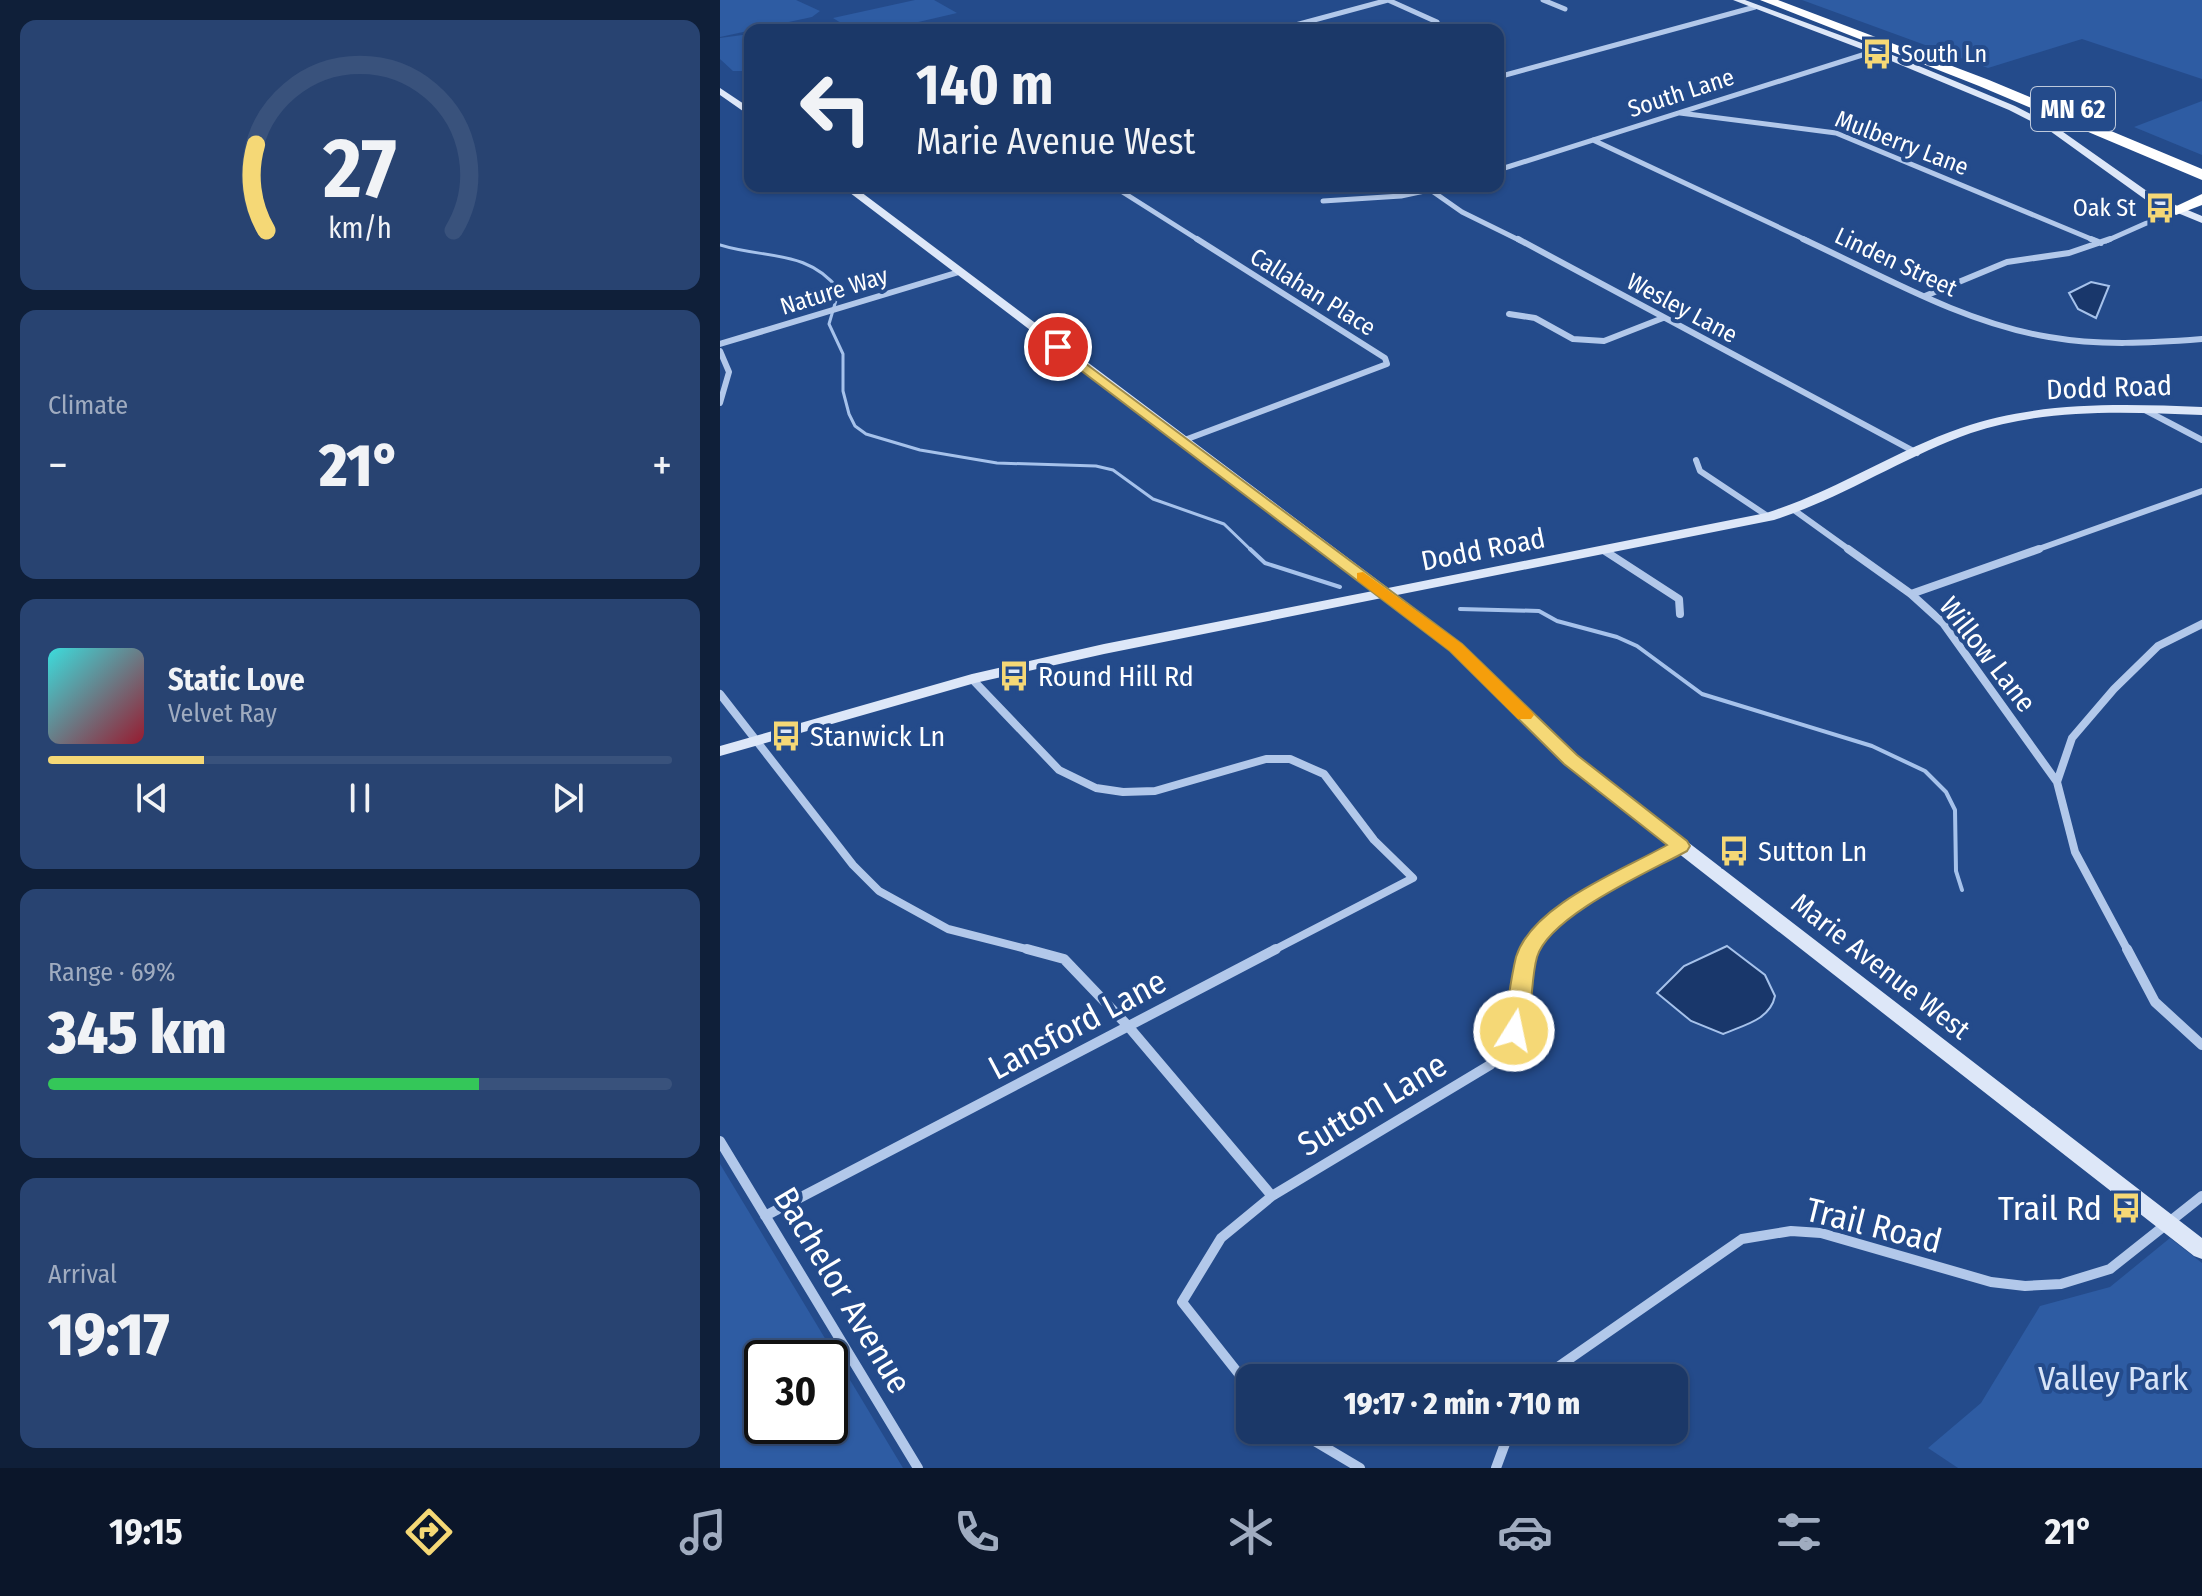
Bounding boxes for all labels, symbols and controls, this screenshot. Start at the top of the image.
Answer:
bus stop icon: South Ln [1860,37,1894,71]
place label: South Ln [1901,40,1987,68]
text: 140 m [916,52,1053,119]
icon: left [784,56,888,160]
street label: South Lane [1624,63,1738,123]
road number: MN 62 [2031,87,2115,131]
street label: Mulberry Lane [1831,105,1973,181]
text: 27 [322,118,397,218]
text: Marie Avenue West [916,120,1195,164]
bus stop icon: Oak St [2143,191,2177,225]
place label: Oak St [2073,194,2136,222]
text: km/h [328,211,392,246]
street label: Linden Street [1831,222,1962,303]
street label: Callahan Place [1245,242,1381,342]
street label: Nature Way [777,261,892,321]
street label: Wesley Lane [1622,267,1742,349]
pin [1024,313,1092,381]
icon: arrive [1036,325,1080,369]
street label: Dodd Road [2046,369,2172,406]
text: Climate [48,390,128,421]
text: 21° [319,430,401,502]
text: − [48,439,68,492]
text: + [652,439,672,492]
street label: Dodd Road [1418,521,1548,578]
street label: Willow Lane [1932,590,2043,718]
bus stop icon: Round Hill Rd [997,659,1031,693]
place label: Round Hill Rd [1038,660,1194,693]
text: Static Love [168,662,305,698]
text: Velvet Ray [168,698,277,729]
bus stop icon: Stanwick Ln [769,719,803,753]
place label: Stanwick Ln [810,720,945,753]
icon: previous [130,776,174,820]
icon: pause [338,776,382,820]
icon: next [546,776,590,820]
bus stop icon: Sutton Ln [1717,834,1751,868]
place label: Sutton Ln [1758,835,1867,868]
street label: Marie Avenue West [1785,887,1977,1047]
text: Range · 69% [48,957,175,988]
street label: Lansford Lane [981,961,1173,1088]
position arrow [1472,989,1556,1073]
text: 345 km [48,997,227,1069]
street label: Sutton Lane [1290,1044,1454,1165]
street label: Bachelor Avenue [765,1180,920,1401]
place label: Trail Rd [1998,1188,2102,1229]
street label: Trail Road [1802,1189,1946,1262]
bus stop icon: Trail Rd [2109,1191,2143,1225]
text: Arrival [48,1259,117,1290]
text: 19:17 [48,1299,170,1371]
speed limit sign: 30 [744,1340,848,1444]
park label: Valley Park [2038,1358,2188,1399]
text: 19:17 · 2 min · 710 m [1344,1386,1580,1422]
icon: directions [401,1504,457,1560]
icon: music [675,1504,731,1560]
icon: phone [949,1504,1005,1560]
icon: climate [1223,1504,1279,1560]
icon: car [1497,1504,1553,1560]
icon: filters [1771,1504,1827,1560]
text: 19:15 [109,1510,183,1554]
text: 21° [2045,1510,2093,1554]

